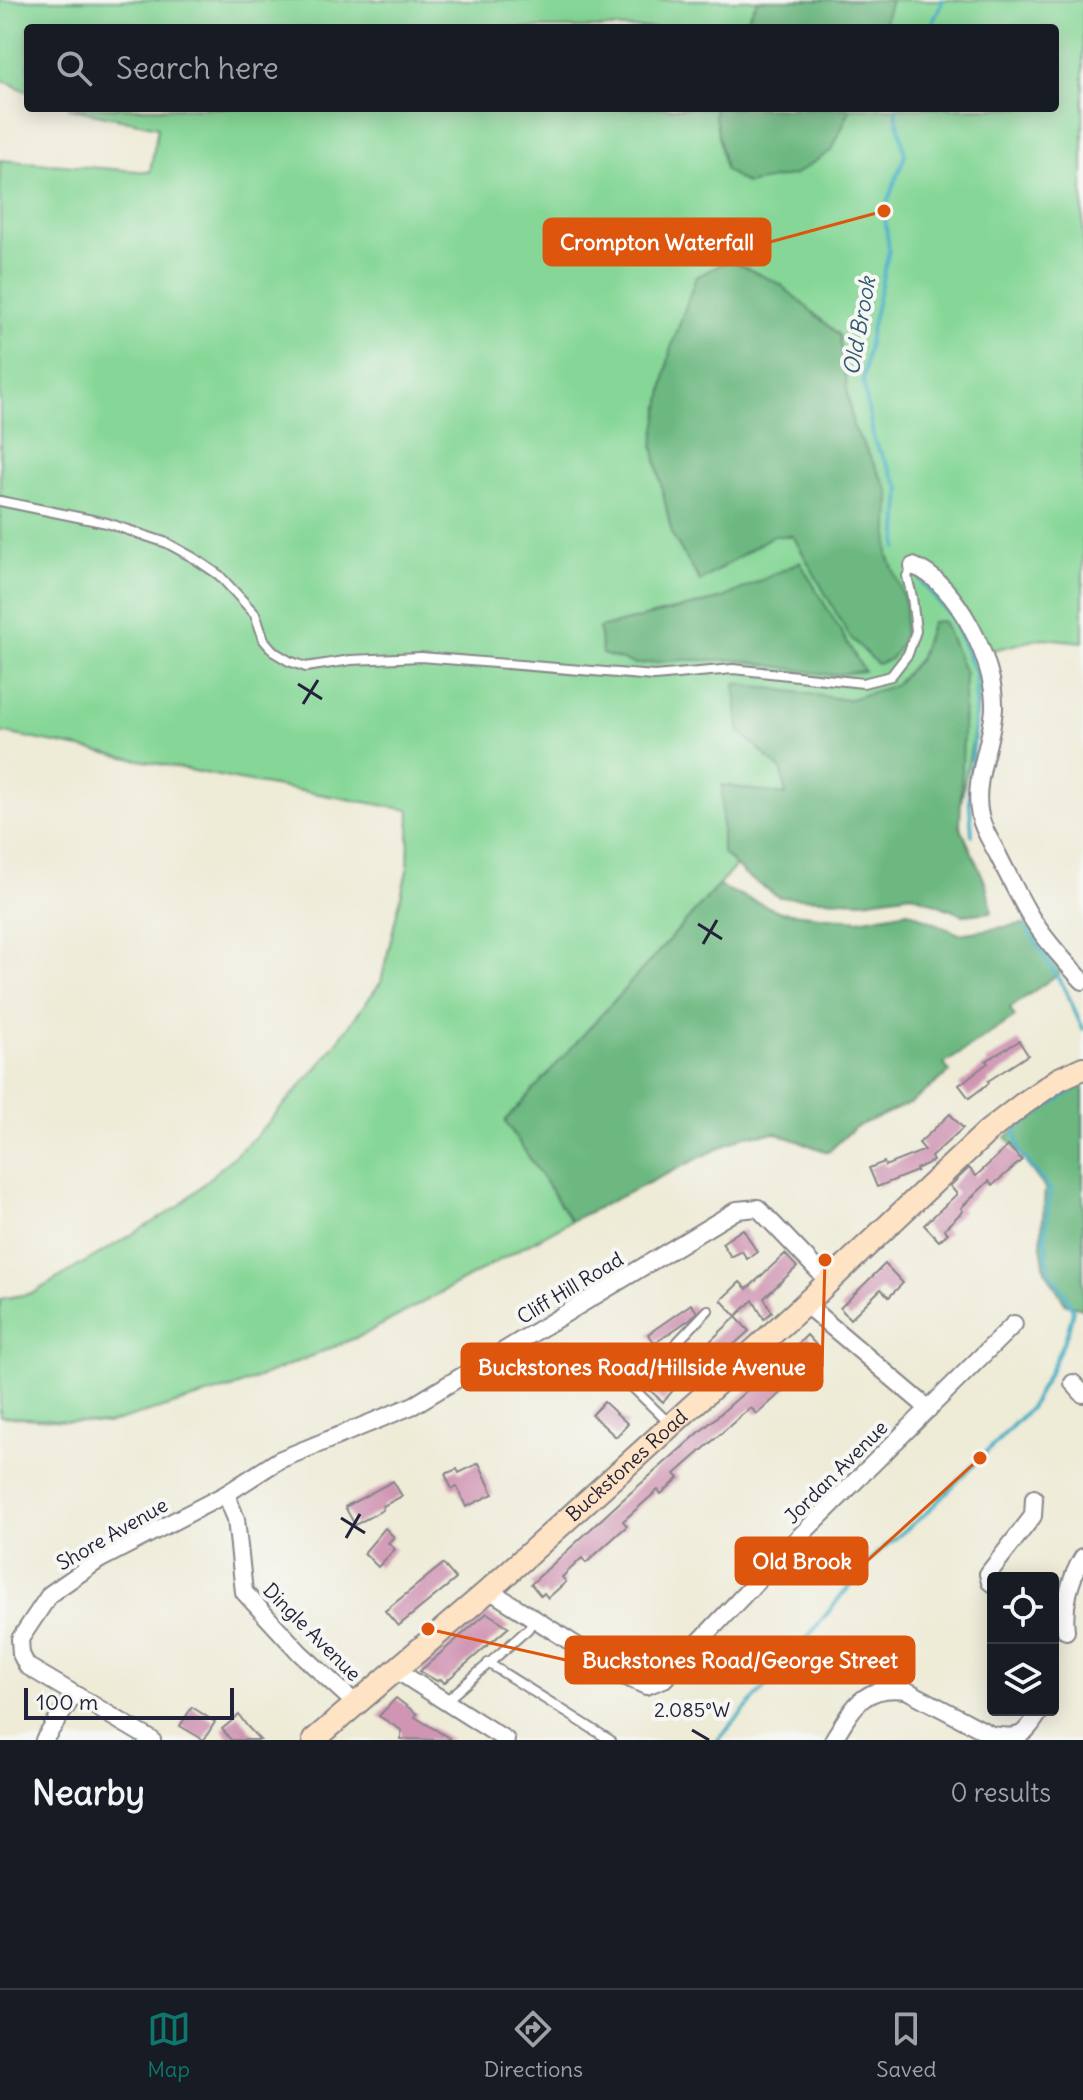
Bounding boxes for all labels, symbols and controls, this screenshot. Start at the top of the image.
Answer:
search box [24,24,1059,112]
icon: search [52,46,96,90]
text: Search here [116,49,279,87]
callout: Crompton Waterfall [544,219,770,265]
text: Crompton Waterfall [560,228,754,256]
water label: Old Brook [837,273,882,377]
street label: Cliff Hill Road [512,1246,628,1329]
callout: Buckstones Road/Hillside Avenue [462,1344,822,1390]
text: Buckstones Road/Hillside Avenue [478,1353,806,1381]
street label: Buckstones Road [560,1404,692,1527]
street label: Jordan Avenue [779,1415,893,1529]
street label: Shore Avenue [52,1492,172,1575]
callout: Old Brook [736,1538,867,1584]
text: Old Brook [752,1547,852,1575]
map controls [987,1572,1059,1716]
button: locate [987,1572,1059,1644]
street label: Dingle Avenue [258,1577,367,1686]
callout: Buckstones Road/George Street [566,1637,914,1683]
button: layers [987,1644,1059,1716]
text: Buckstones Road/George Street [582,1646,898,1674]
scale bar [24,1684,234,1720]
text: 100 m [36,1688,98,1716]
text: 2.085°W [654,1697,730,1722]
text: Nearby [32,1771,145,1814]
text: 0 results [950,1776,1051,1809]
tab: Map [147,2007,191,2083]
tab: Directions [484,2007,583,2083]
tab: Saved [876,2007,936,2083]

